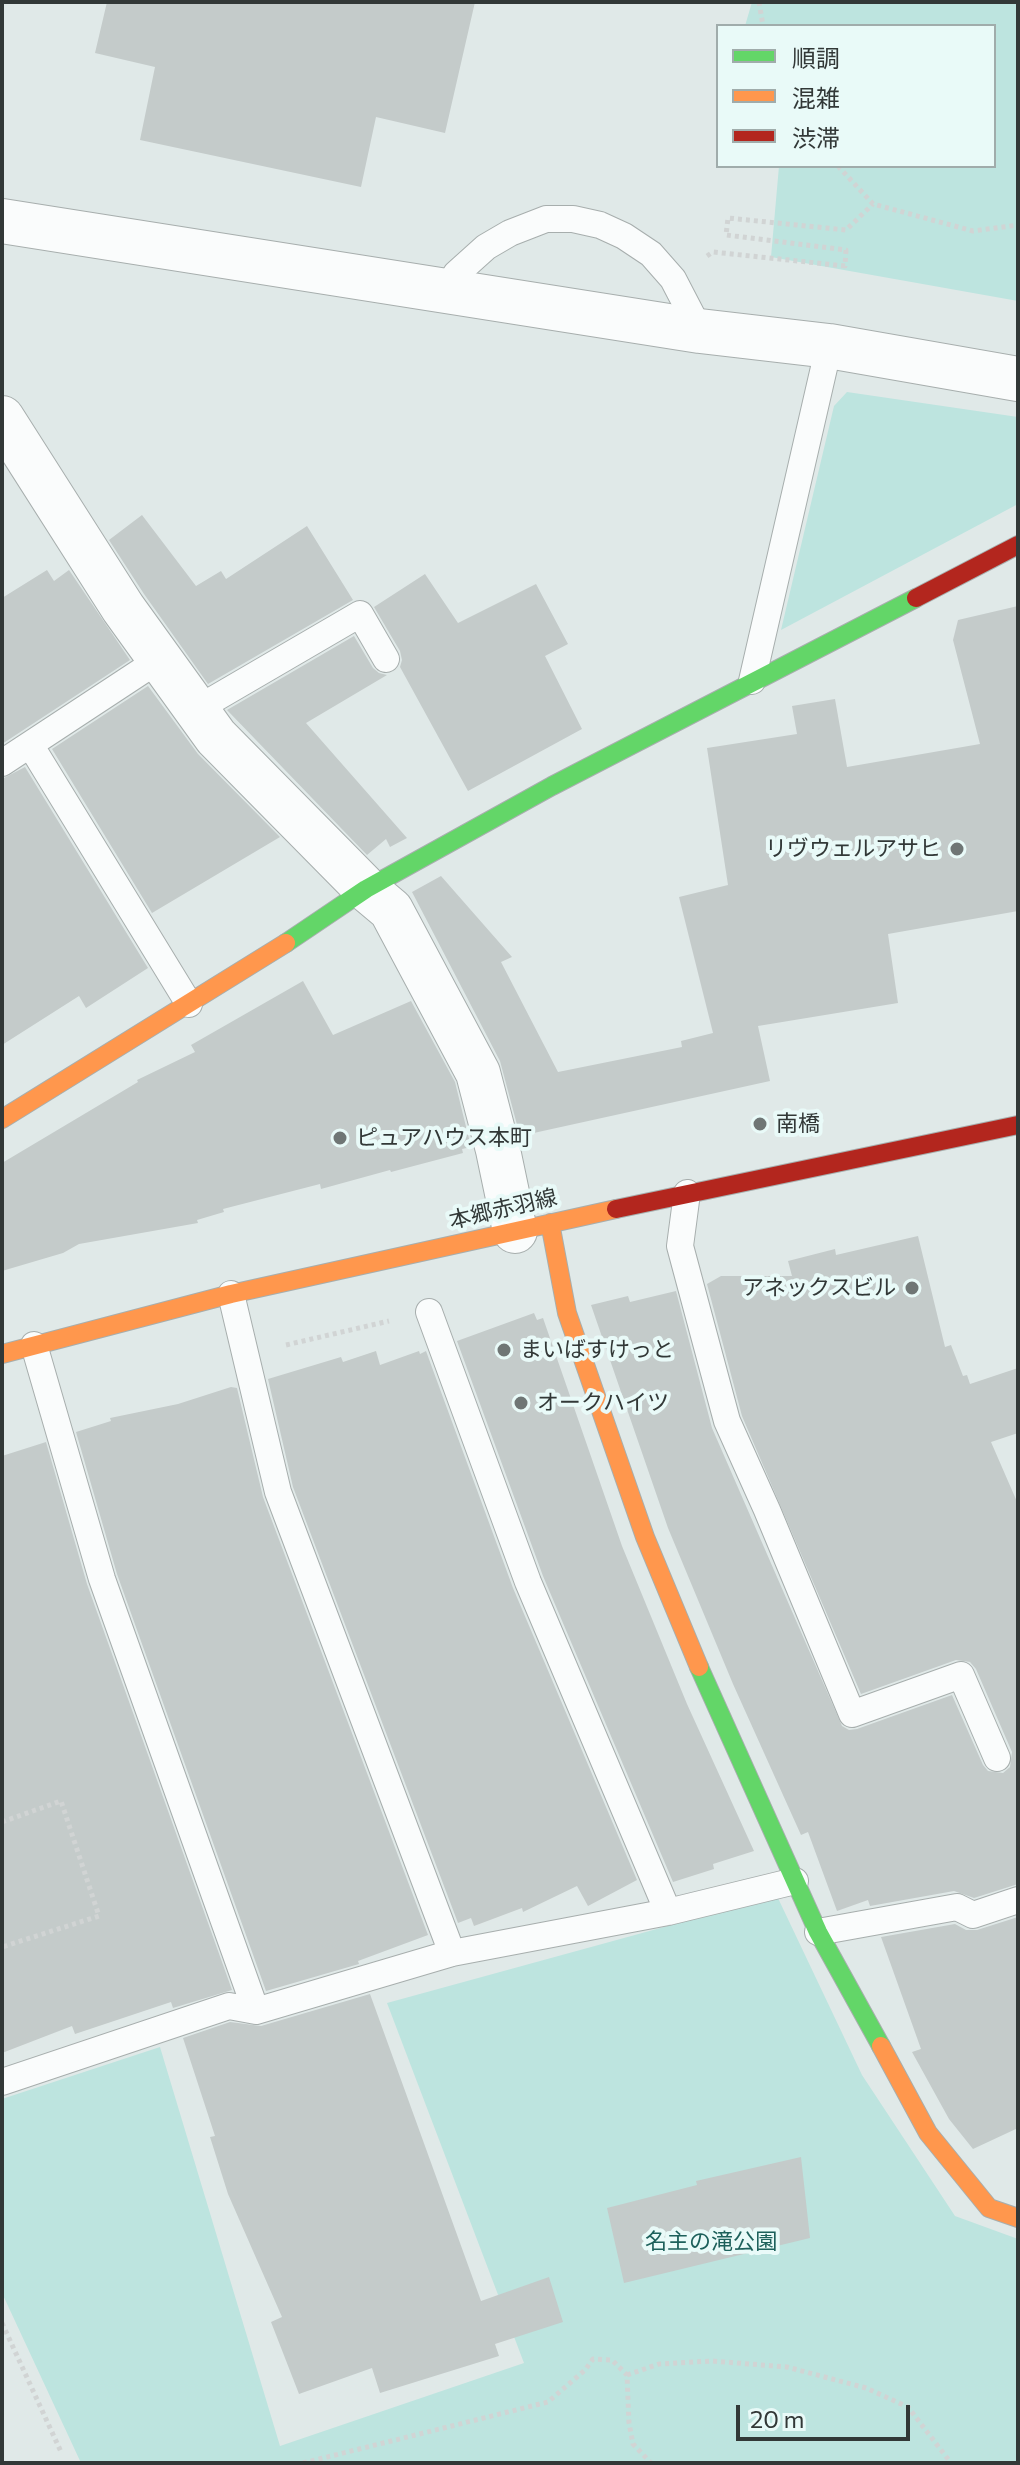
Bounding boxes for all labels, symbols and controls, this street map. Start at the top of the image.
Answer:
legend [716,24,996,168]
text: 順調 [792,43,840,72]
text: 混雑 [792,83,840,112]
text: 渋滞 [792,123,840,152]
place label: リヴウェルアサヒ [765,836,941,862]
marker: リヴウェルアサヒ [948,840,966,858]
place label: 南橋 [776,1111,820,1137]
marker: 南橋 [751,1115,769,1133]
place label: ピュアハウス本町 [356,1125,532,1151]
marker: ピュアハウス本町 [331,1129,349,1147]
street label: 本郷赤羽線 [446,1184,560,1234]
place label: アネックスビル [742,1275,896,1301]
marker: アネックスビル [903,1279,921,1297]
place label: まいばすけっと [520,1337,674,1363]
marker: まいばすけっと [495,1341,513,1359]
place label: オークハイツ [537,1390,669,1416]
marker: オークハイツ [512,1394,530,1412]
park label: 名主の滝公園 [645,2229,777,2255]
scale bar [740,2389,914,2439]
text: 20 m [750,2404,804,2433]

